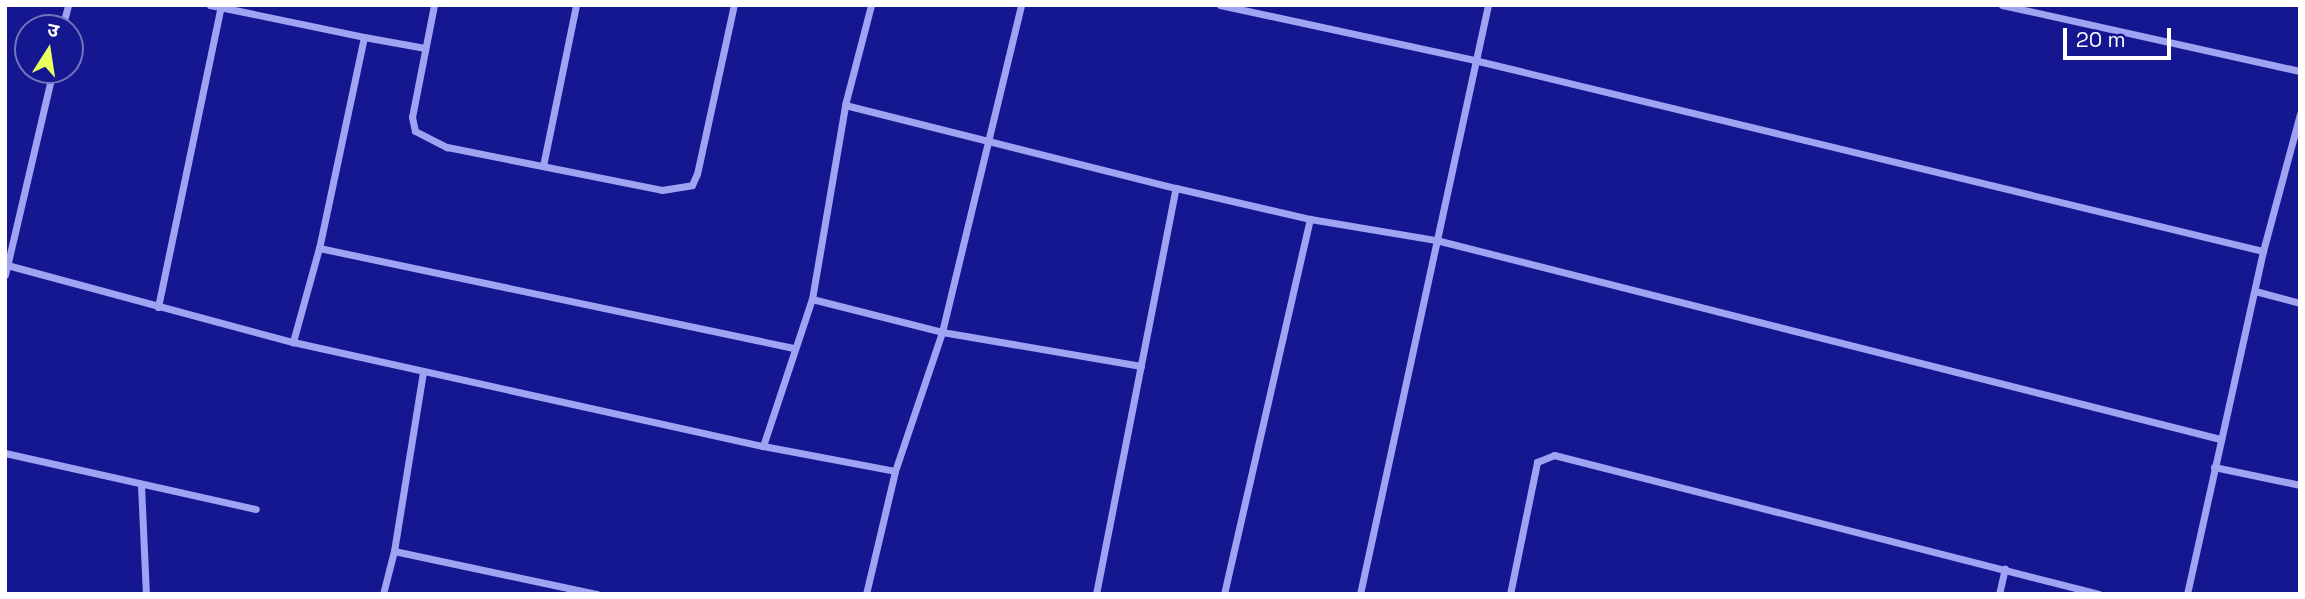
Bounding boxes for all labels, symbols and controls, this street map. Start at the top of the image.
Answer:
north arrow [14,14,84,84]
scale bar [2067,14,2176,58]
text: उ [45,17,61,43]
text: 20 m [2076,26,2126,53]

